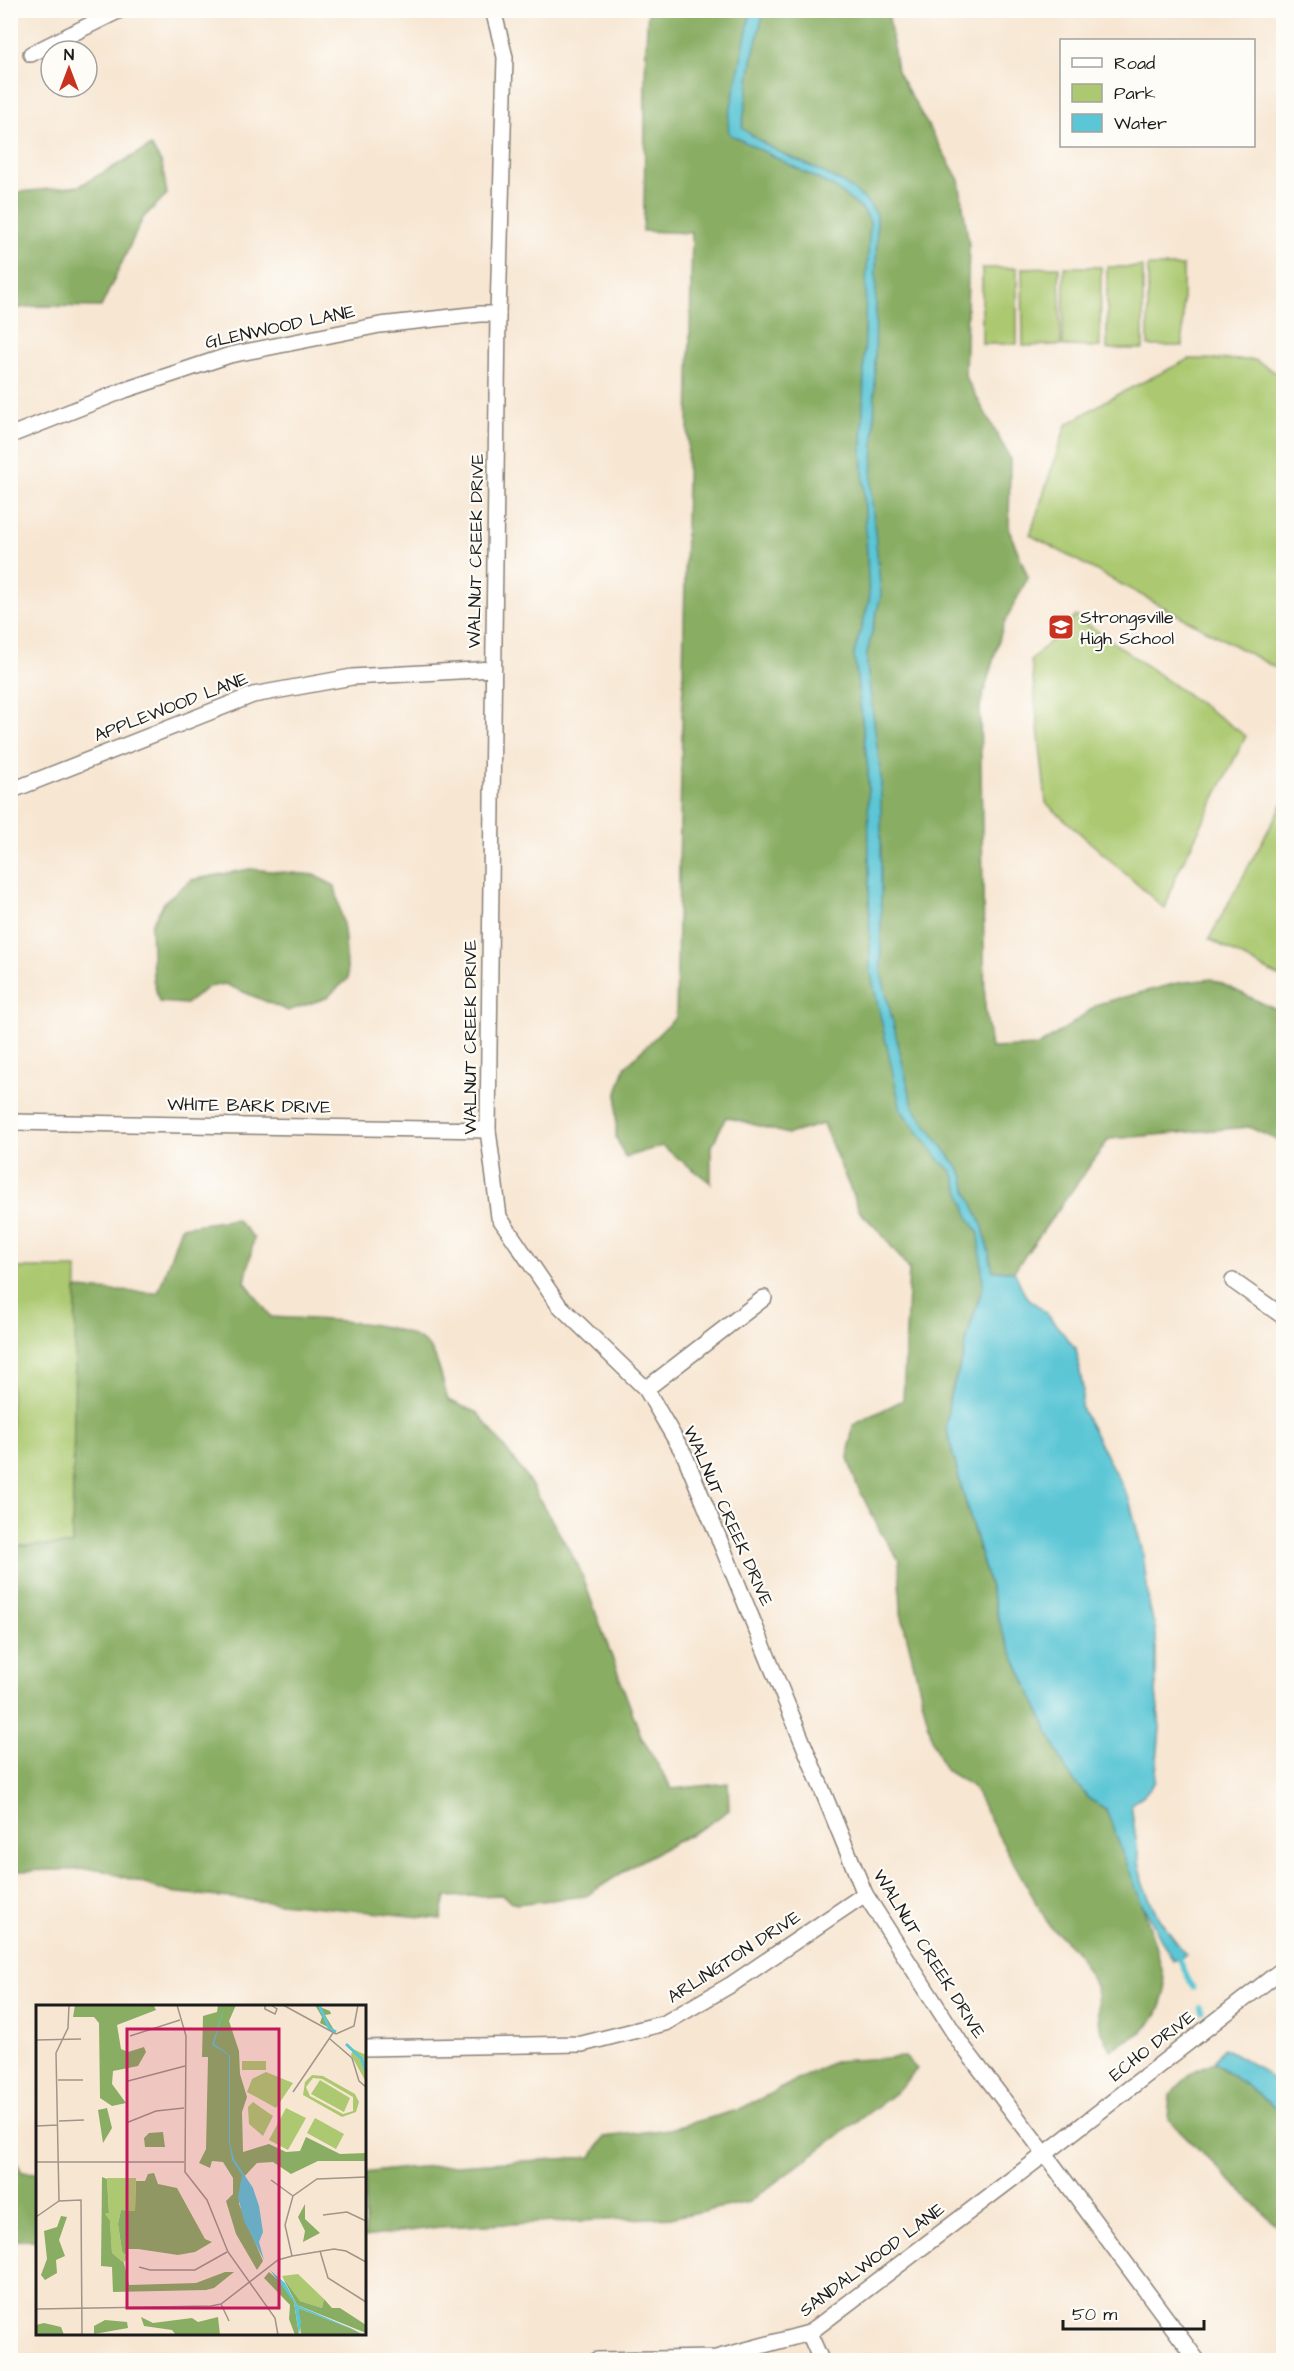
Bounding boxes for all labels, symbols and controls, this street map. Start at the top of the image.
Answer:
north arrow [39,39,99,99]
legend [1060,39,1255,147]
text: N [64,44,74,66]
text: Road [1114,51,1155,76]
text: Park [1114,81,1156,106]
text: Water [1114,111,1167,136]
street label: GLENWOOD LANE [203,299,358,355]
street label: WALNUT CREEK DRIVE [462,453,490,649]
place label: Strongsville High School [1080,605,1174,652]
school or university icon: Strongsville High School [1046,612,1076,642]
street label: APPLEWOOD LANE [90,666,252,748]
street label: WALNUT CREEK DRIVE [458,939,483,1134]
street label: WHITE BARK DRIVE [167,1092,332,1120]
street label: WALNUT CREEK DRIVE [677,1422,779,1610]
street label: WALNUT CREEK DRIVE [867,1865,991,2044]
street label: ARLINGTON DRIVE [663,1904,806,2009]
street label: ECHO DRIVE [1104,2004,1200,2087]
inset map [36,2005,366,2335]
street label: SANDALWOOD LANE [794,2197,950,2323]
scale bar [1063,2293,1204,2331]
text: 50 m [1072,2302,1117,2327]

